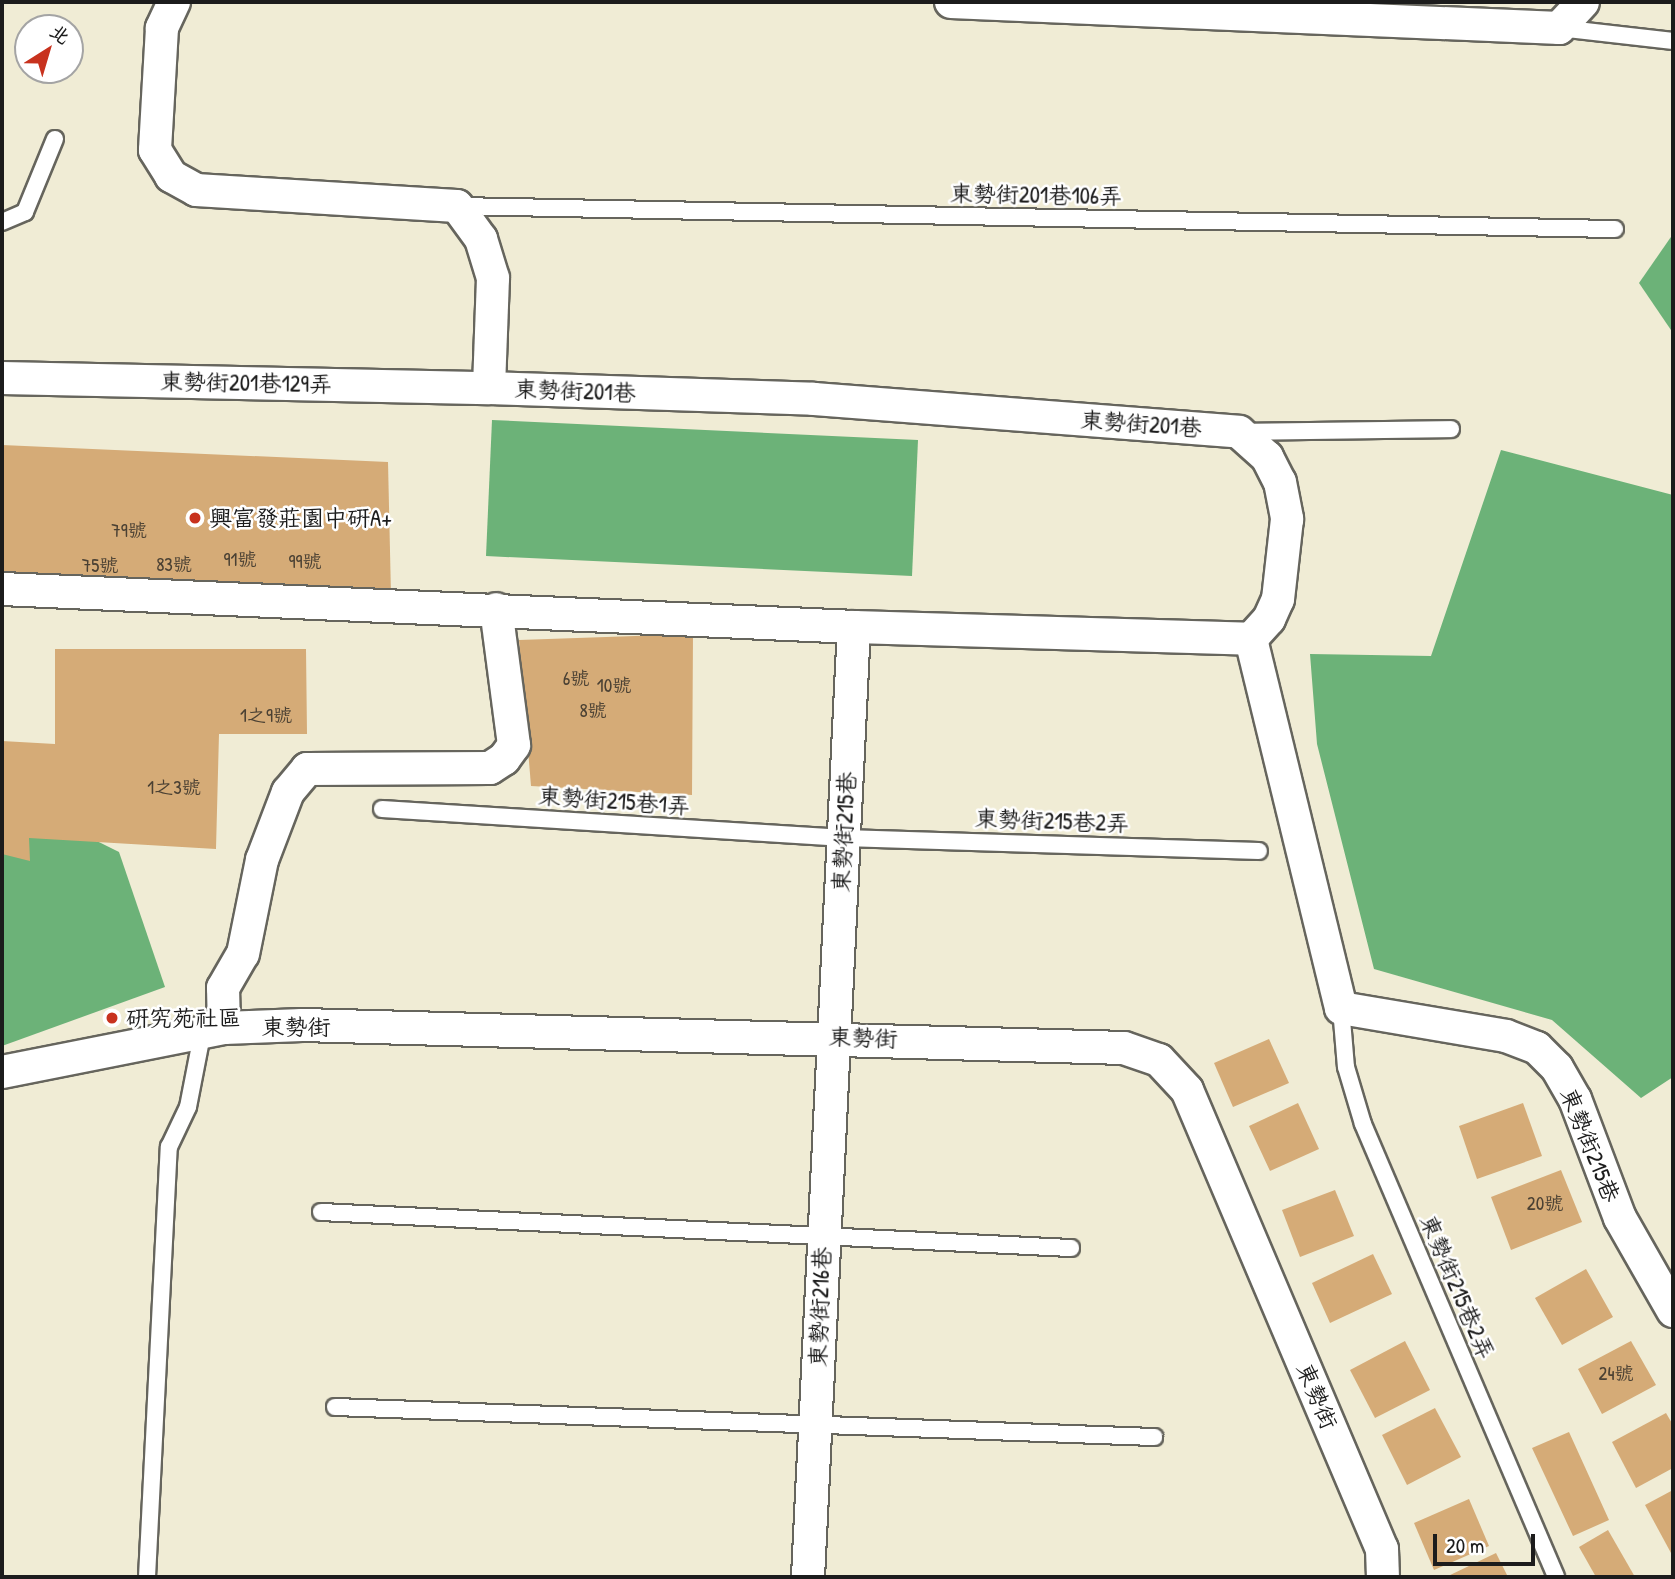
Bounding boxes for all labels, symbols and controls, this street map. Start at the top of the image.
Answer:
north arrow [14,14,84,84]
text: 北 [45,18,76,50]
street label: 東勢街201巷106弄 [950,180,1122,210]
street label: 東勢街201巷129弄 [160,368,332,398]
street label: 東勢街201巷 [514,375,636,407]
street label: 東勢街201巷 [1079,406,1203,442]
place label: 興富發莊園中研A+ [209,504,392,532]
marker: 興富發莊園中研A+ [187,510,203,526]
house number: 79號 [111,520,147,542]
house number: 91號 [224,549,256,571]
house number: 99號 [289,551,321,573]
house number: 83號 [156,554,192,576]
house number: 75號 [82,555,118,577]
house number: 6號 [563,668,589,690]
house number: 10號 [597,675,631,697]
house number: 8號 [579,700,607,722]
house number: 1之9號 [240,705,292,727]
street label: 東勢街215巷 [827,771,861,893]
house number: 1之3號 [147,777,201,799]
street label: 東勢街215巷1弄 [537,782,691,820]
street label: 東勢街215巷2弄 [974,805,1130,837]
place label: 研究苑社區 [126,1004,241,1032]
marker: 研究苑社區 [104,1010,120,1026]
street label: 東勢街 [262,1013,330,1041]
street label: 東勢街 [828,1023,898,1053]
street label: 東勢街215巷 [1555,1084,1625,1206]
house number: 20號 [1527,1193,1563,1215]
street label: 東勢街215巷2弄 [1414,1210,1500,1364]
street label: 東勢街216巷 [804,1246,836,1368]
street label: 東勢街 [1291,1359,1343,1433]
house number: 24號 [1598,1363,1634,1385]
scale bar [1437,1520,1538,1564]
text: 20 m [1446,1531,1484,1560]

